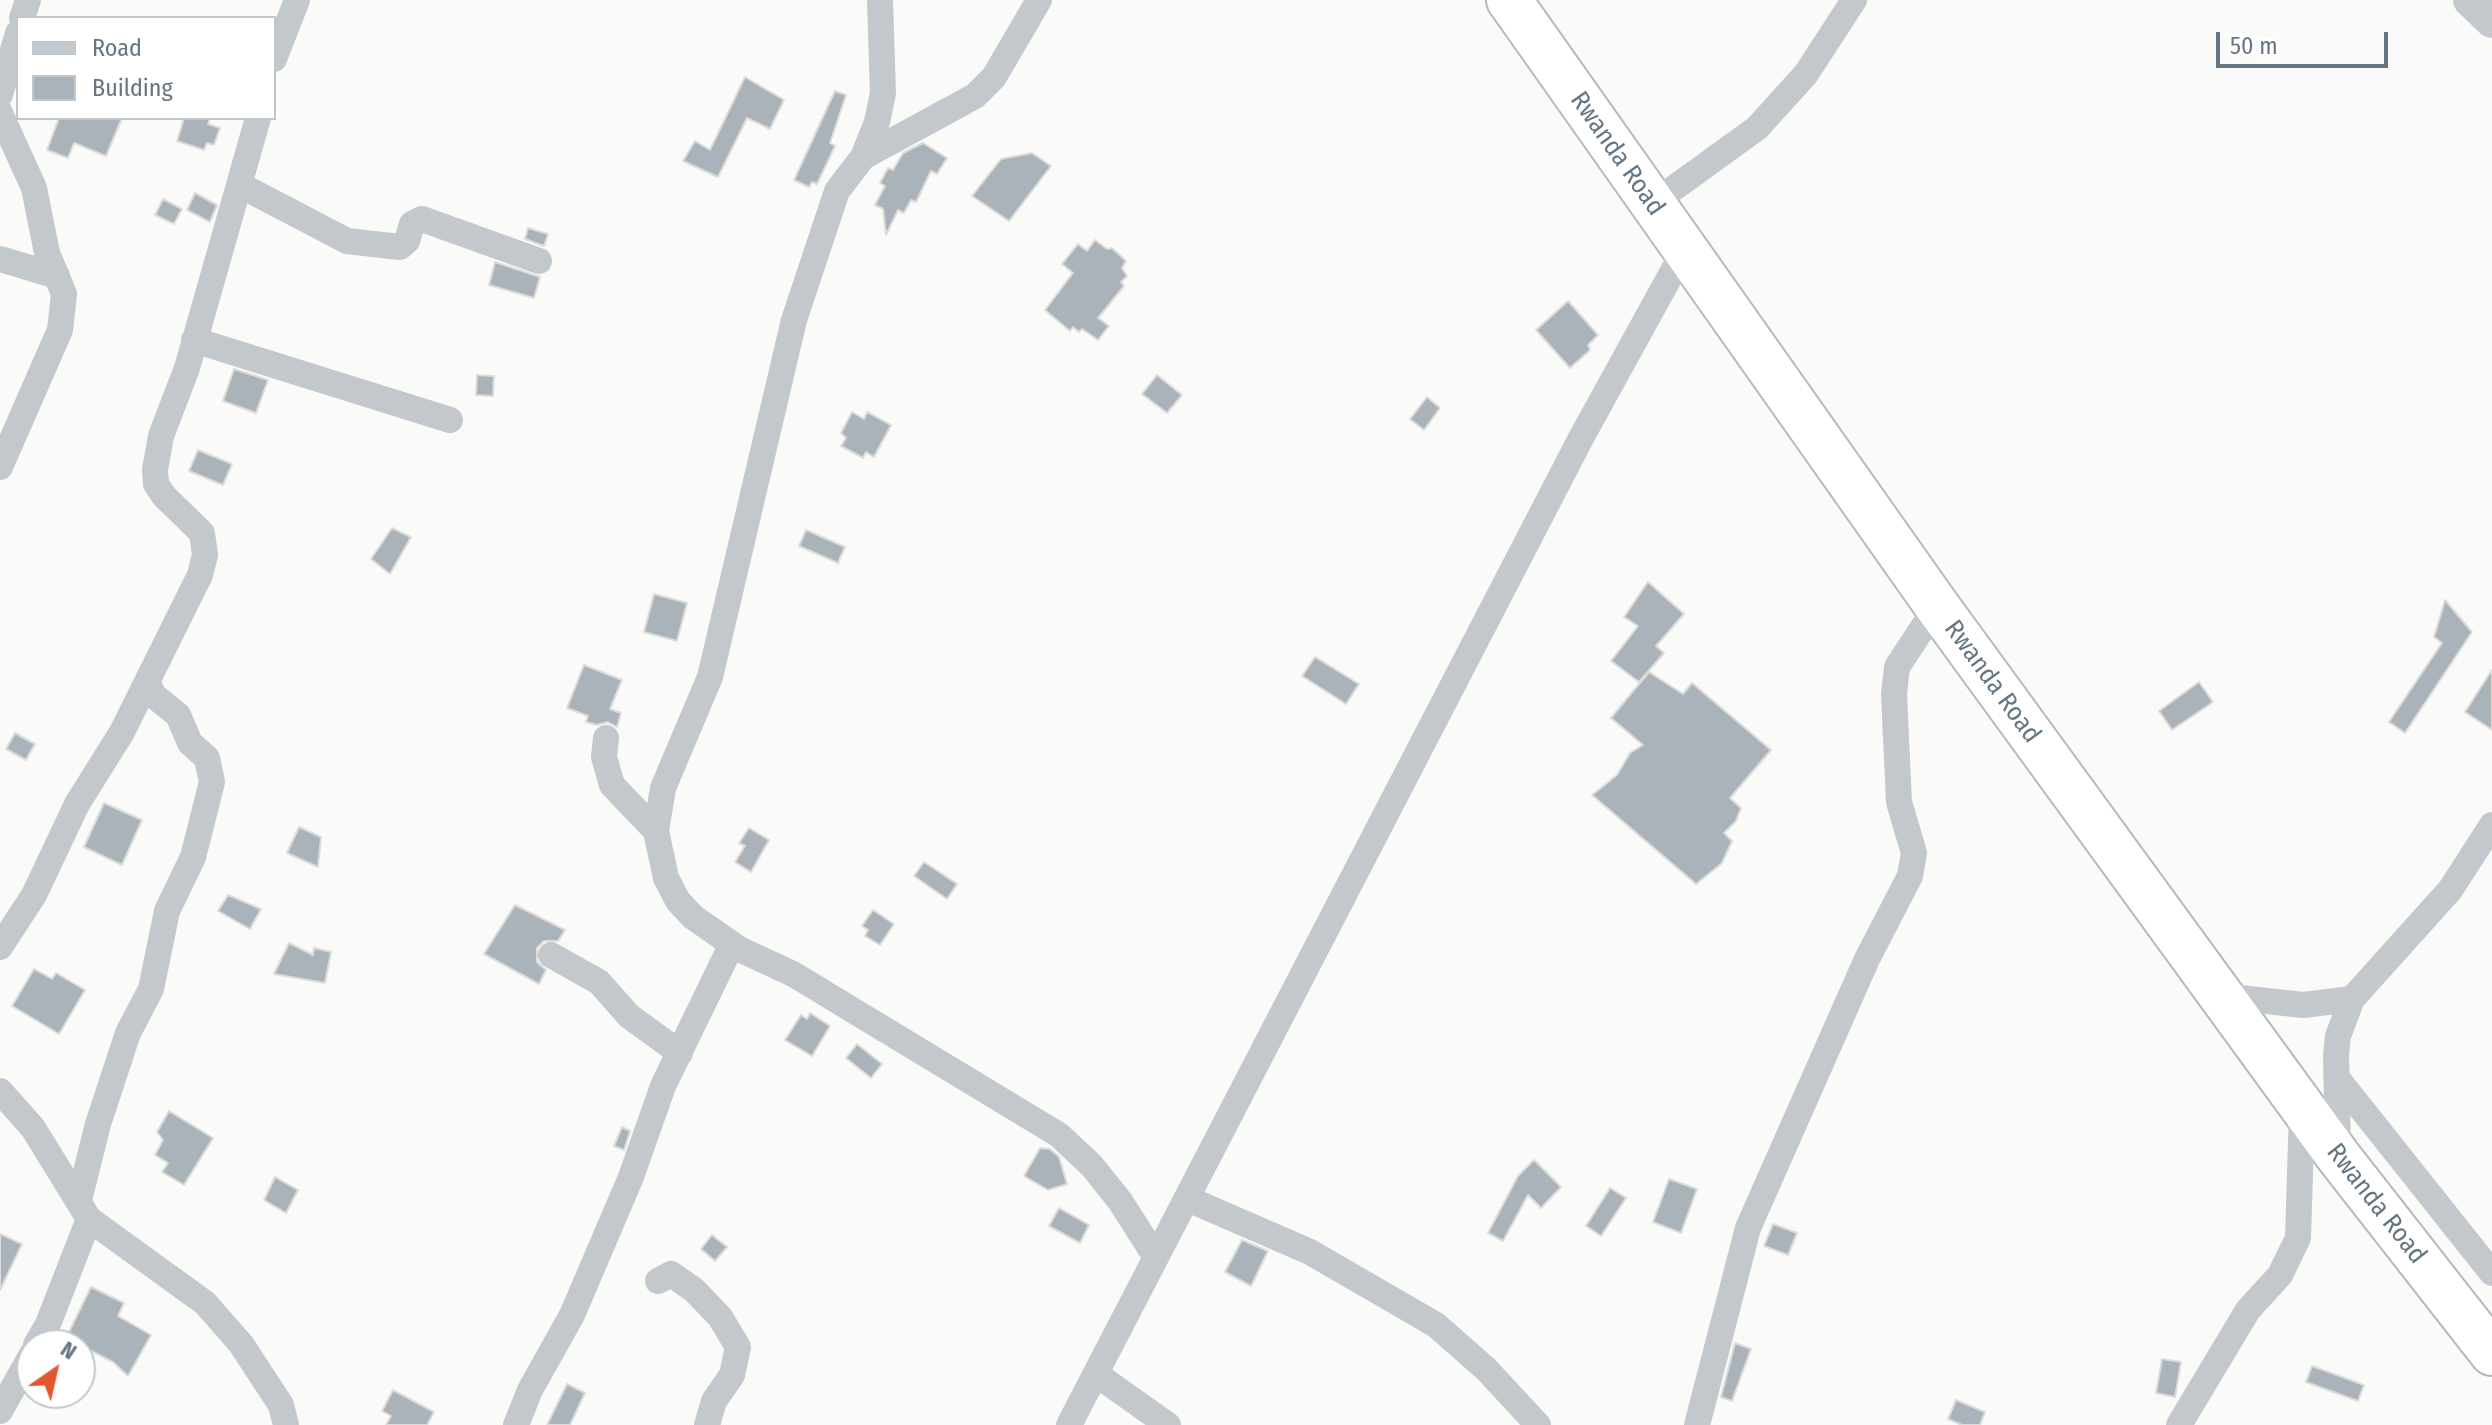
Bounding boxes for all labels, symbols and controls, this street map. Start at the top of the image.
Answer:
legend [16,16,276,120]
scale bar [2220,16,2392,66]
text: 50 m [2230,32,2278,60]
text: Road [92,34,142,62]
text: Building [92,74,173,102]
street label: Rwanda Road [1563,86,1671,222]
street label: Rwanda Road [1937,615,2047,749]
street label: Rwanda Road [2319,1138,2433,1270]
north arrow [16,1329,96,1409]
text: N [56,1335,82,1365]

